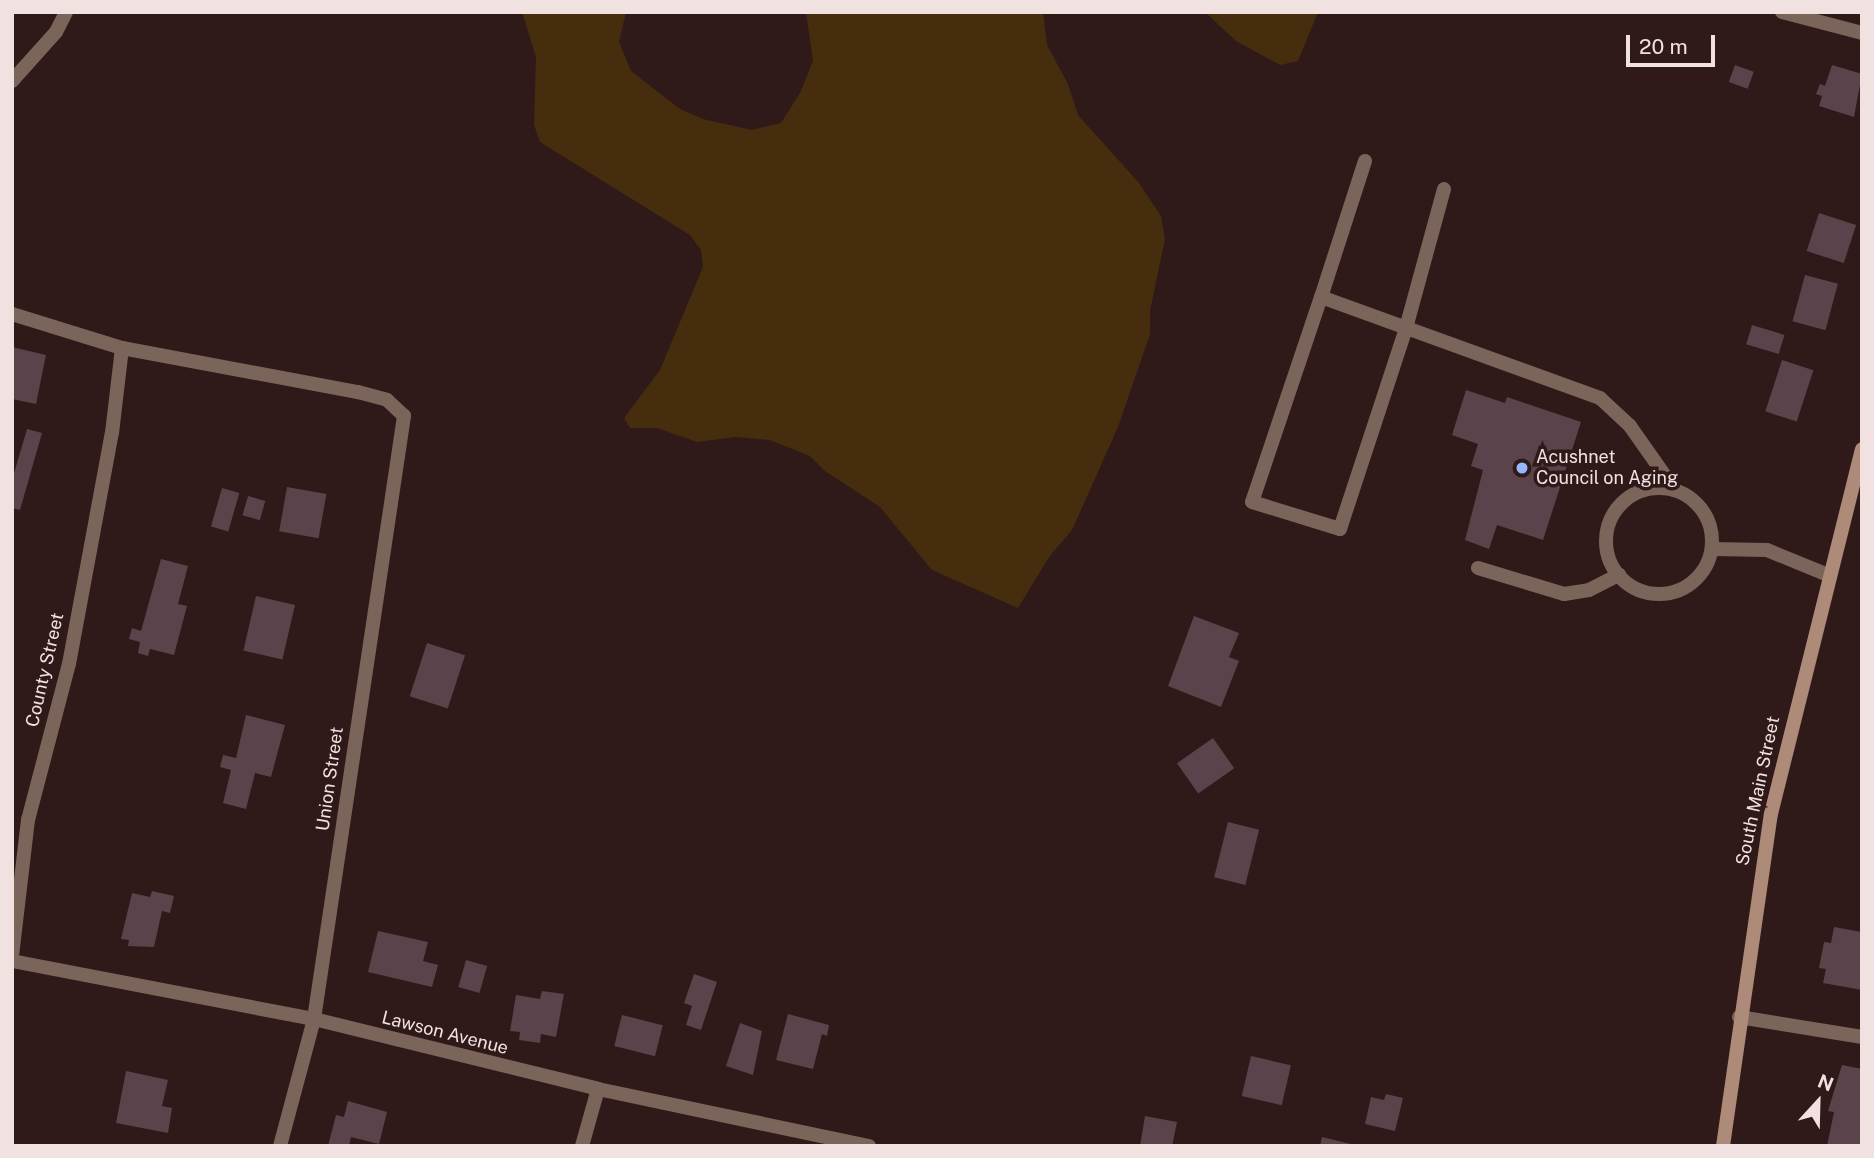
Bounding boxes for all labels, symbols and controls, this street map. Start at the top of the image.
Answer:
scale bar [1629,21,1718,65]
text: 20 m [1639,34,1688,59]
place label: Acushnet Council on Aging [1536,447,1678,490]
marker: Acushnet Council on Aging [1514,460,1530,476]
street label: County Street [21,611,69,729]
street label: South Main Street [1732,714,1784,868]
street label: Union Street [312,726,348,832]
street label: Lawson Avenue [380,1007,510,1059]
north arrow [1783,1067,1853,1137]
text: N [1815,1070,1837,1096]

